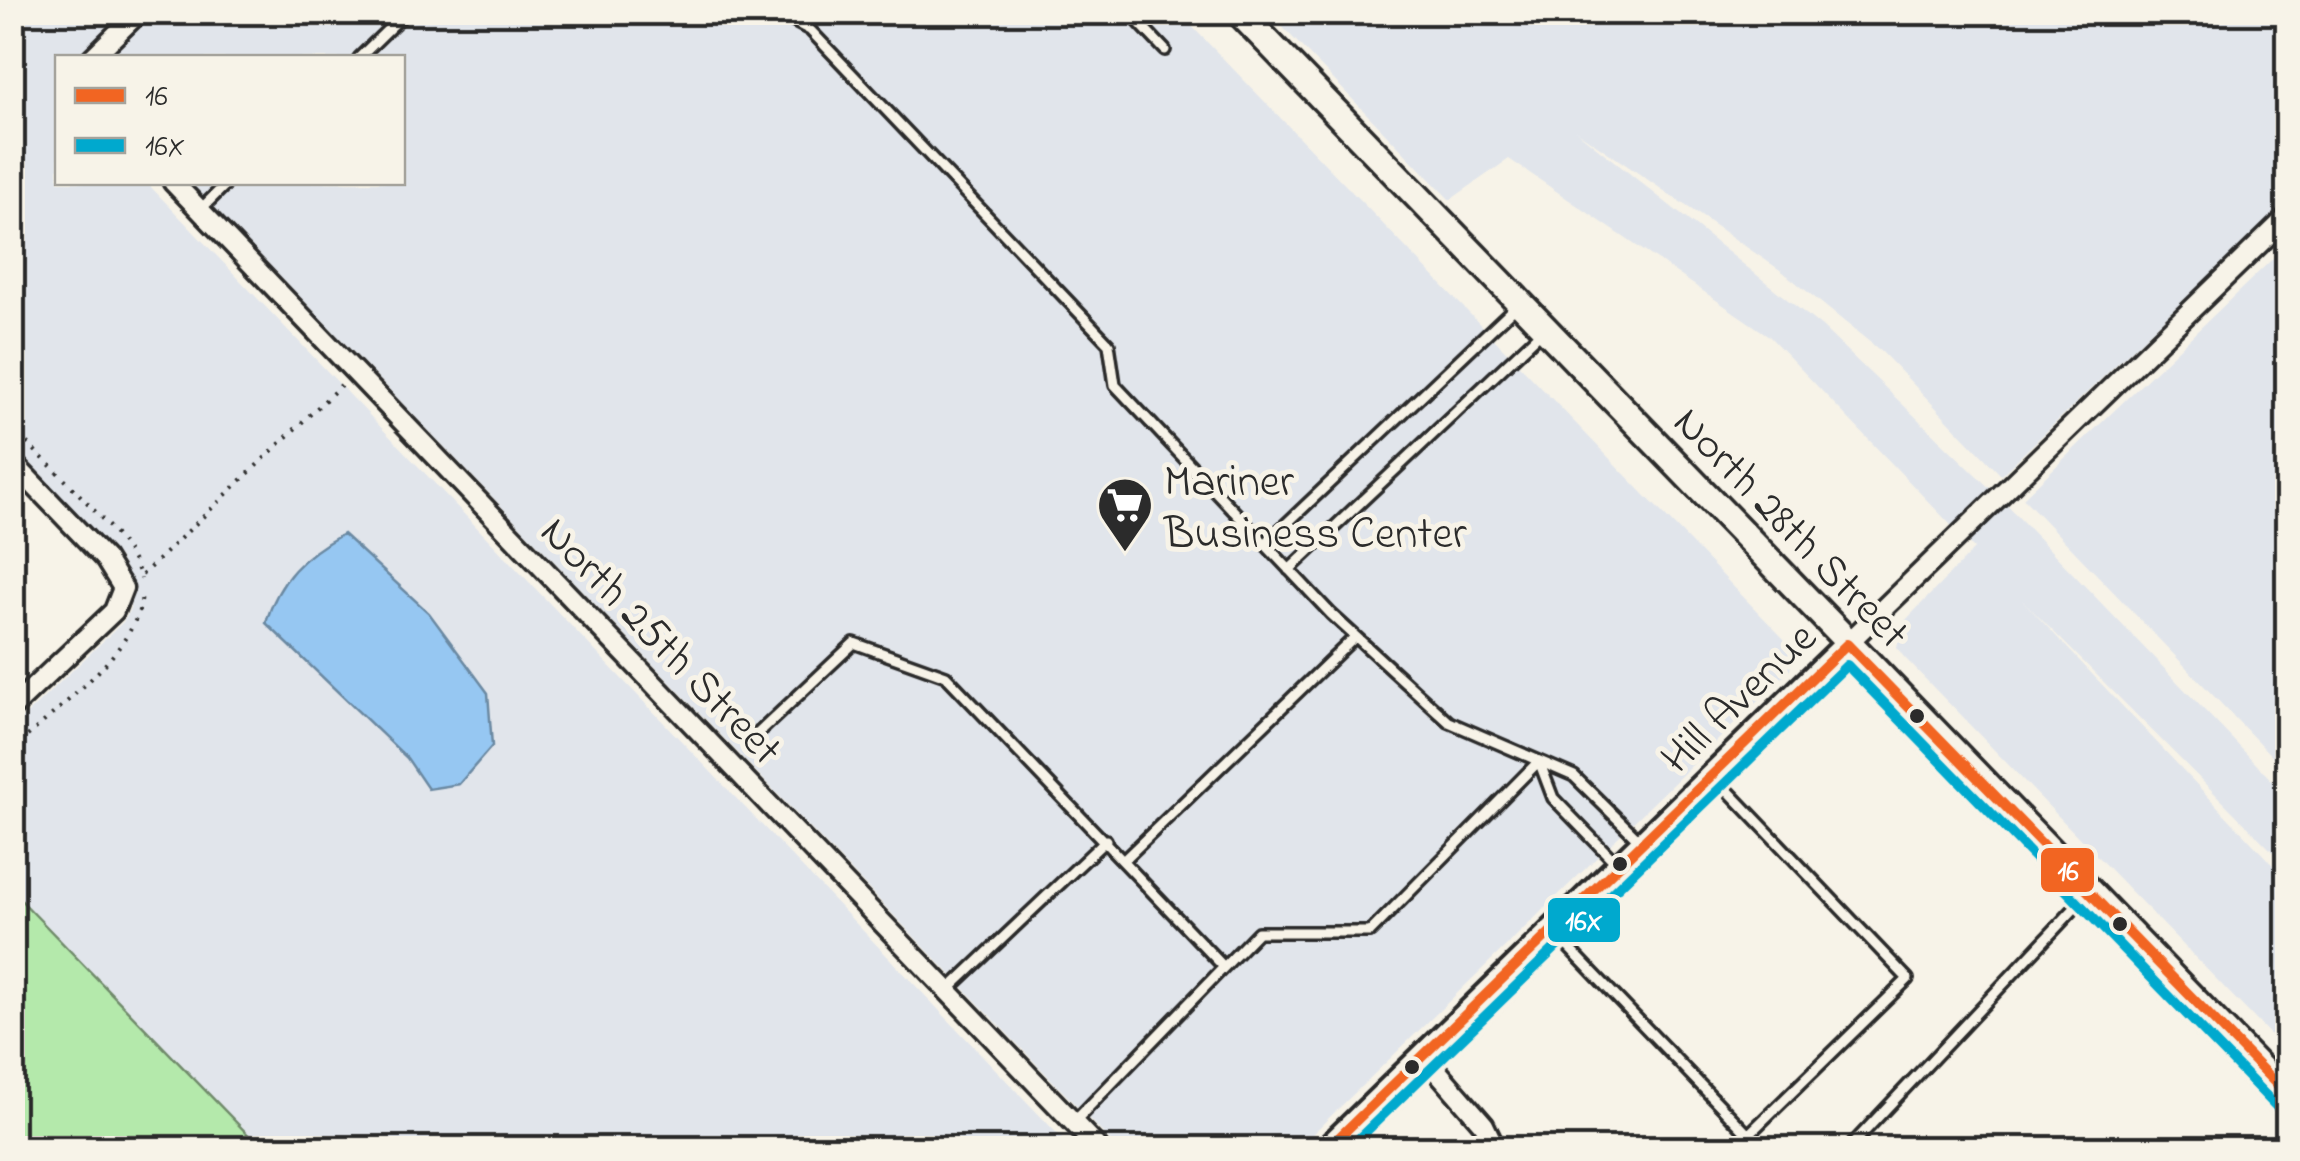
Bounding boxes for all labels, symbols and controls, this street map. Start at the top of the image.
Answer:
legend [55,55,405,185]
text: 16 [145,76,168,120]
text: 16X [145,126,185,170]
street label: North 28th Street [1656,393,1923,666]
place label: Mariner Business Center [1163,451,1467,569]
supermarket icon: Mariner Business Center [1095,475,1155,554]
street label: North 25th Street [523,503,796,782]
street label: Hill Avenue [1647,607,1834,791]
unlabelled marker [1907,706,1927,726]
line badge: 16 [2039,846,2096,894]
text: 16 [2057,853,2079,894]
unlabelled marker [1610,854,1630,874]
line badge: 16X [1546,896,1622,944]
text: 16X [1565,903,1603,944]
unlabelled marker [2110,914,2130,934]
unlabelled marker [1402,1057,1422,1077]

